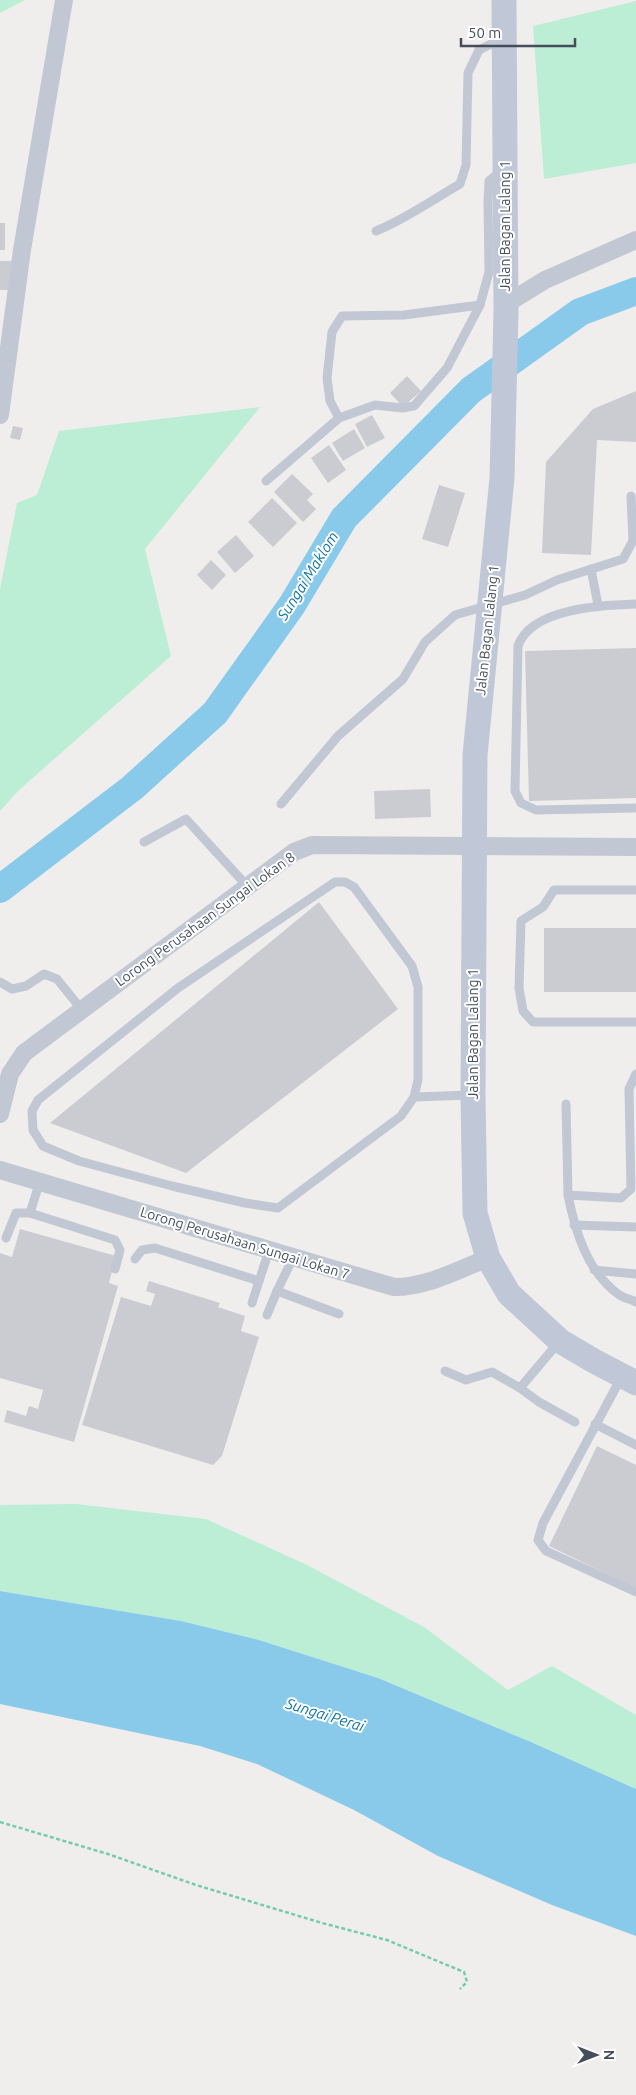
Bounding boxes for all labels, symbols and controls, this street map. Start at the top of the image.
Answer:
scale bar [461,15,575,47]
text: 50 m [468,24,501,41]
street label: Jalan Bagan Lalang 1 [497,160,513,292]
water label: Sungai Maklom [273,529,341,624]
street label: Jalan Bagan Lalang 1 [472,564,502,696]
street label: Lorong Perusahaan Sungai Lokan 8 [112,848,298,990]
street label: Jalan Bagan Lalang 1 [465,968,481,1100]
street label: Lorong Perusahaan Sungai Lokan 7 [138,1203,352,1283]
water label: Sungai Perai [283,1694,368,1735]
north arrow [571,2030,621,2080]
text: N [601,2050,617,2060]

